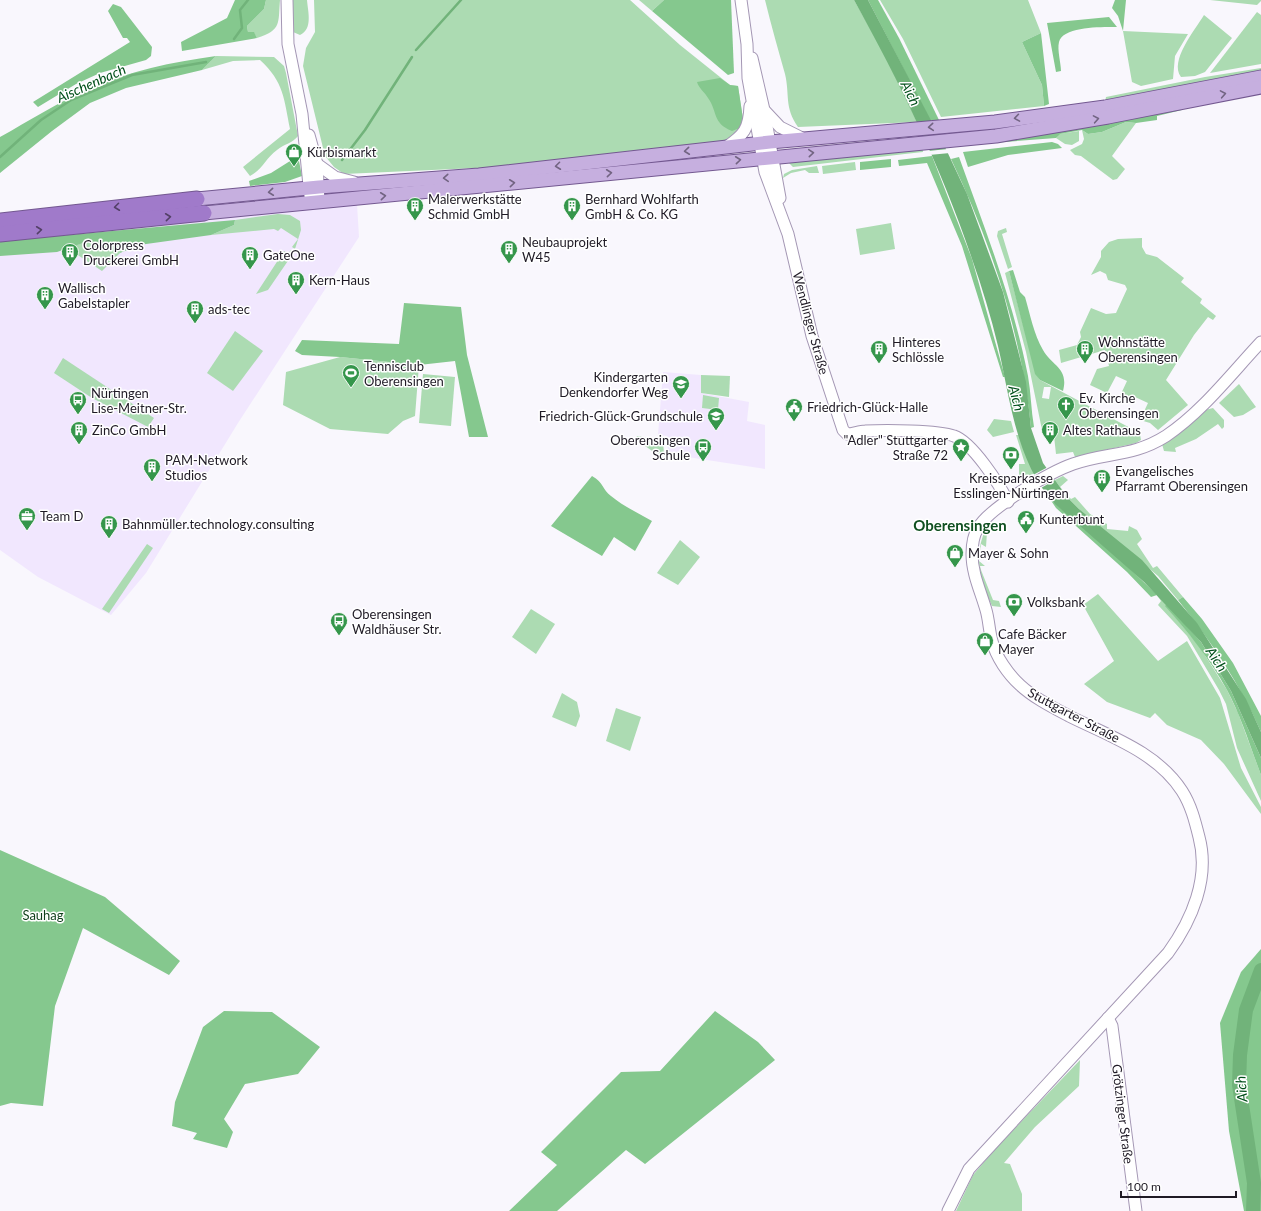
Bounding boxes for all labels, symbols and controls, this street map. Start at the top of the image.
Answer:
water label: Aischenbach [53,60,128,106]
water label: Aich [897,77,924,108]
one-way arrow [1220,90,1227,99]
one-way arrow [1014,113,1020,122]
one-way arrow [1093,116,1099,124]
one-way arrow [928,123,934,132]
shop icon: Kürbismarkt [284,142,304,167]
place label: Kürbismarkt [307,144,377,160]
one-way arrow [684,146,690,155]
one-way arrow [808,149,814,158]
one-way arrow [735,156,741,165]
one-way arrow [555,162,561,171]
one-way arrow [606,169,612,178]
one-way arrow [443,173,449,182]
one-way arrow [509,179,515,188]
one-way arrow [268,187,274,196]
one-way arrow [380,191,386,200]
place label: Malerwerkstätte Schmid GmbH [428,191,522,222]
place label: Bernhard Wohlfarth GmbH & Co. KG [585,191,699,222]
building icon: Malerwerkstätte Schmid GmbH [405,196,425,221]
building icon: Bernhard Wohlfarth GmbH & Co. KG [562,196,582,221]
one-way arrow [114,202,120,211]
one-way arrow [165,213,171,222]
one-way arrow [36,225,42,234]
place label: Neubauprojekt W45 [522,234,608,265]
place label: Colorpress Druckerei GmbH [83,237,179,268]
building icon: Neubauprojekt W45 [499,239,519,264]
building icon: Colorpress Druckerei GmbH [60,242,80,267]
building icon: GateOne [240,245,260,270]
place label: GateOne [263,247,315,263]
building icon: Kern-Haus [286,270,306,295]
street label: Wendlinger Straße [790,270,832,376]
place label: Kern-Haus [309,272,370,288]
place label: Wallisch Gabelstapler [58,280,130,311]
building icon: Wallisch Gabelstapler [35,285,55,310]
building icon: ads-tec [185,299,205,324]
place label: ads-tec [208,301,250,317]
place label: Hinteres Schlössle [892,334,944,365]
place label: Wohnstätte Oberensingen [1098,334,1178,365]
building icon: Hinteres Schlössle [869,339,889,364]
building icon: Wohnstätte Oberensingen [1075,339,1095,364]
place label: Tennisclub Oberensingen [364,358,444,389]
sports icon: Tennisclub Oberensingen [341,363,361,388]
place label: Kindergarten Denkendorfer Weg [559,369,668,400]
school or university icon: Kindergarten Denkendorfer Weg [671,374,691,399]
water label: Aich [1005,382,1029,413]
place label: Nürtingen Lise-Meitner-Str. [91,385,187,416]
bus stop icon: Nürtingen Lise-Meitner-Str. [68,390,88,415]
place label: Ev. Kirche Oberensingen [1079,390,1159,421]
church icon: Ev. Kirche Oberensingen [1056,395,1076,420]
public building icon: Friedrich-Glück-Halle [784,397,804,422]
place label: Friedrich-Glück-Halle [807,399,928,415]
school or university icon: Friedrich-Glück-Grundschule [706,406,726,431]
place label: Friedrich-Glück-Grundschule [539,408,703,424]
building icon: ZinCo GmbH [69,420,89,445]
building icon: Altes Rathaus [1040,420,1060,445]
place label: ZinCo GmbH [92,422,166,438]
place label: Altes Rathaus [1063,422,1141,438]
place label: Oberensingen Schule [610,432,690,463]
place label: "Adler" Stuttgarter Straße 72 [843,432,948,463]
bus stop icon: Oberensingen Schule [693,437,713,462]
place icon: "Adler" Stuttgarter Straße 72 [951,437,971,462]
bank icon: Kreissparkasse Esslingen-Nürtingen [1001,445,1021,470]
place label: PAM-Network Studios [165,452,248,483]
building icon: PAM-Network Studios [142,457,162,482]
place label: Evangelisches Pfarramt Oberensingen [1115,463,1248,494]
building icon: Evangelisches Pfarramt Oberensingen [1092,468,1112,493]
place label: Kreissparkasse Esslingen-Nürtingen [953,470,1069,501]
office icon: Team D [17,506,37,531]
place label: Team D [40,508,83,524]
public building icon: Kunterbunt [1016,509,1036,534]
place label: Kunterbunt [1039,511,1105,527]
building icon: Bahnmüller.technology.consulting [99,514,119,539]
place label: Bahnmüller.technology.consulting [122,516,314,532]
district label: Oberensingen [913,516,1007,534]
shop icon: Mayer & Sohn [945,543,965,568]
place label: Mayer & Sohn [968,545,1049,561]
bank icon: Volksbank [1004,592,1024,617]
place label: Volksbank [1027,594,1085,610]
place label: Oberensingen Waldhäuser Str. [352,606,442,637]
bus stop icon: Oberensingen Waldhäuser Str. [329,611,349,636]
place label: Cafe Bäcker Mayer [998,626,1067,657]
shop icon: Cafe Bäcker Mayer [975,631,995,656]
water label: Aich [1202,643,1231,674]
street label: Stuttgarter Straße [1025,684,1123,746]
park label: Sauhag [22,907,64,923]
street label: Grötzinger Straße [1109,1063,1137,1165]
water label: Aich [1231,1075,1251,1104]
scale bar [1121,1173,1236,1199]
text: 100 m [1127,1179,1161,1194]

